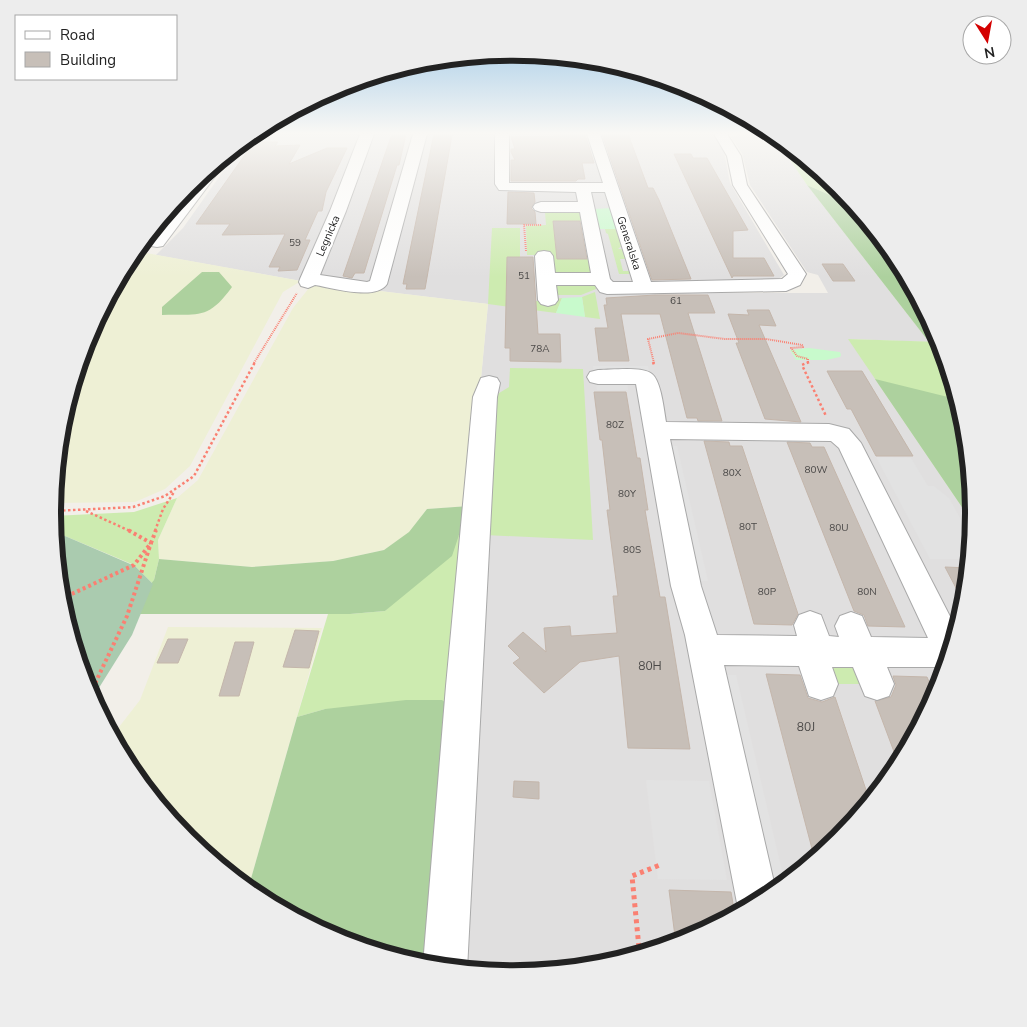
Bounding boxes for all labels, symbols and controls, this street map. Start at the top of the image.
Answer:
legend [15,15,178,80]
north arrow [962,15,1012,65]
text: Road [60,25,95,45]
text: N [982,42,996,63]
text: Building [60,50,116,70]
street label: Legnicka [313,213,343,259]
street label: Generalska [613,214,645,272]
house number: 59 [289,236,301,250]
house number: 51 [518,269,530,283]
house number: 61 [670,294,682,308]
house number: 78A [530,342,550,356]
house number: 80Z [606,418,624,432]
house number: 80W [804,463,828,477]
house number: 80X [723,466,742,480]
house number: 80Y [618,487,637,501]
house number: 80T [739,520,757,534]
house number: 80U [829,521,849,535]
house number: 80S [623,543,641,557]
house number: 80P [758,585,777,599]
house number: 80N [857,585,877,599]
house number: 80H [638,658,662,674]
house number: 80J [797,719,815,735]

